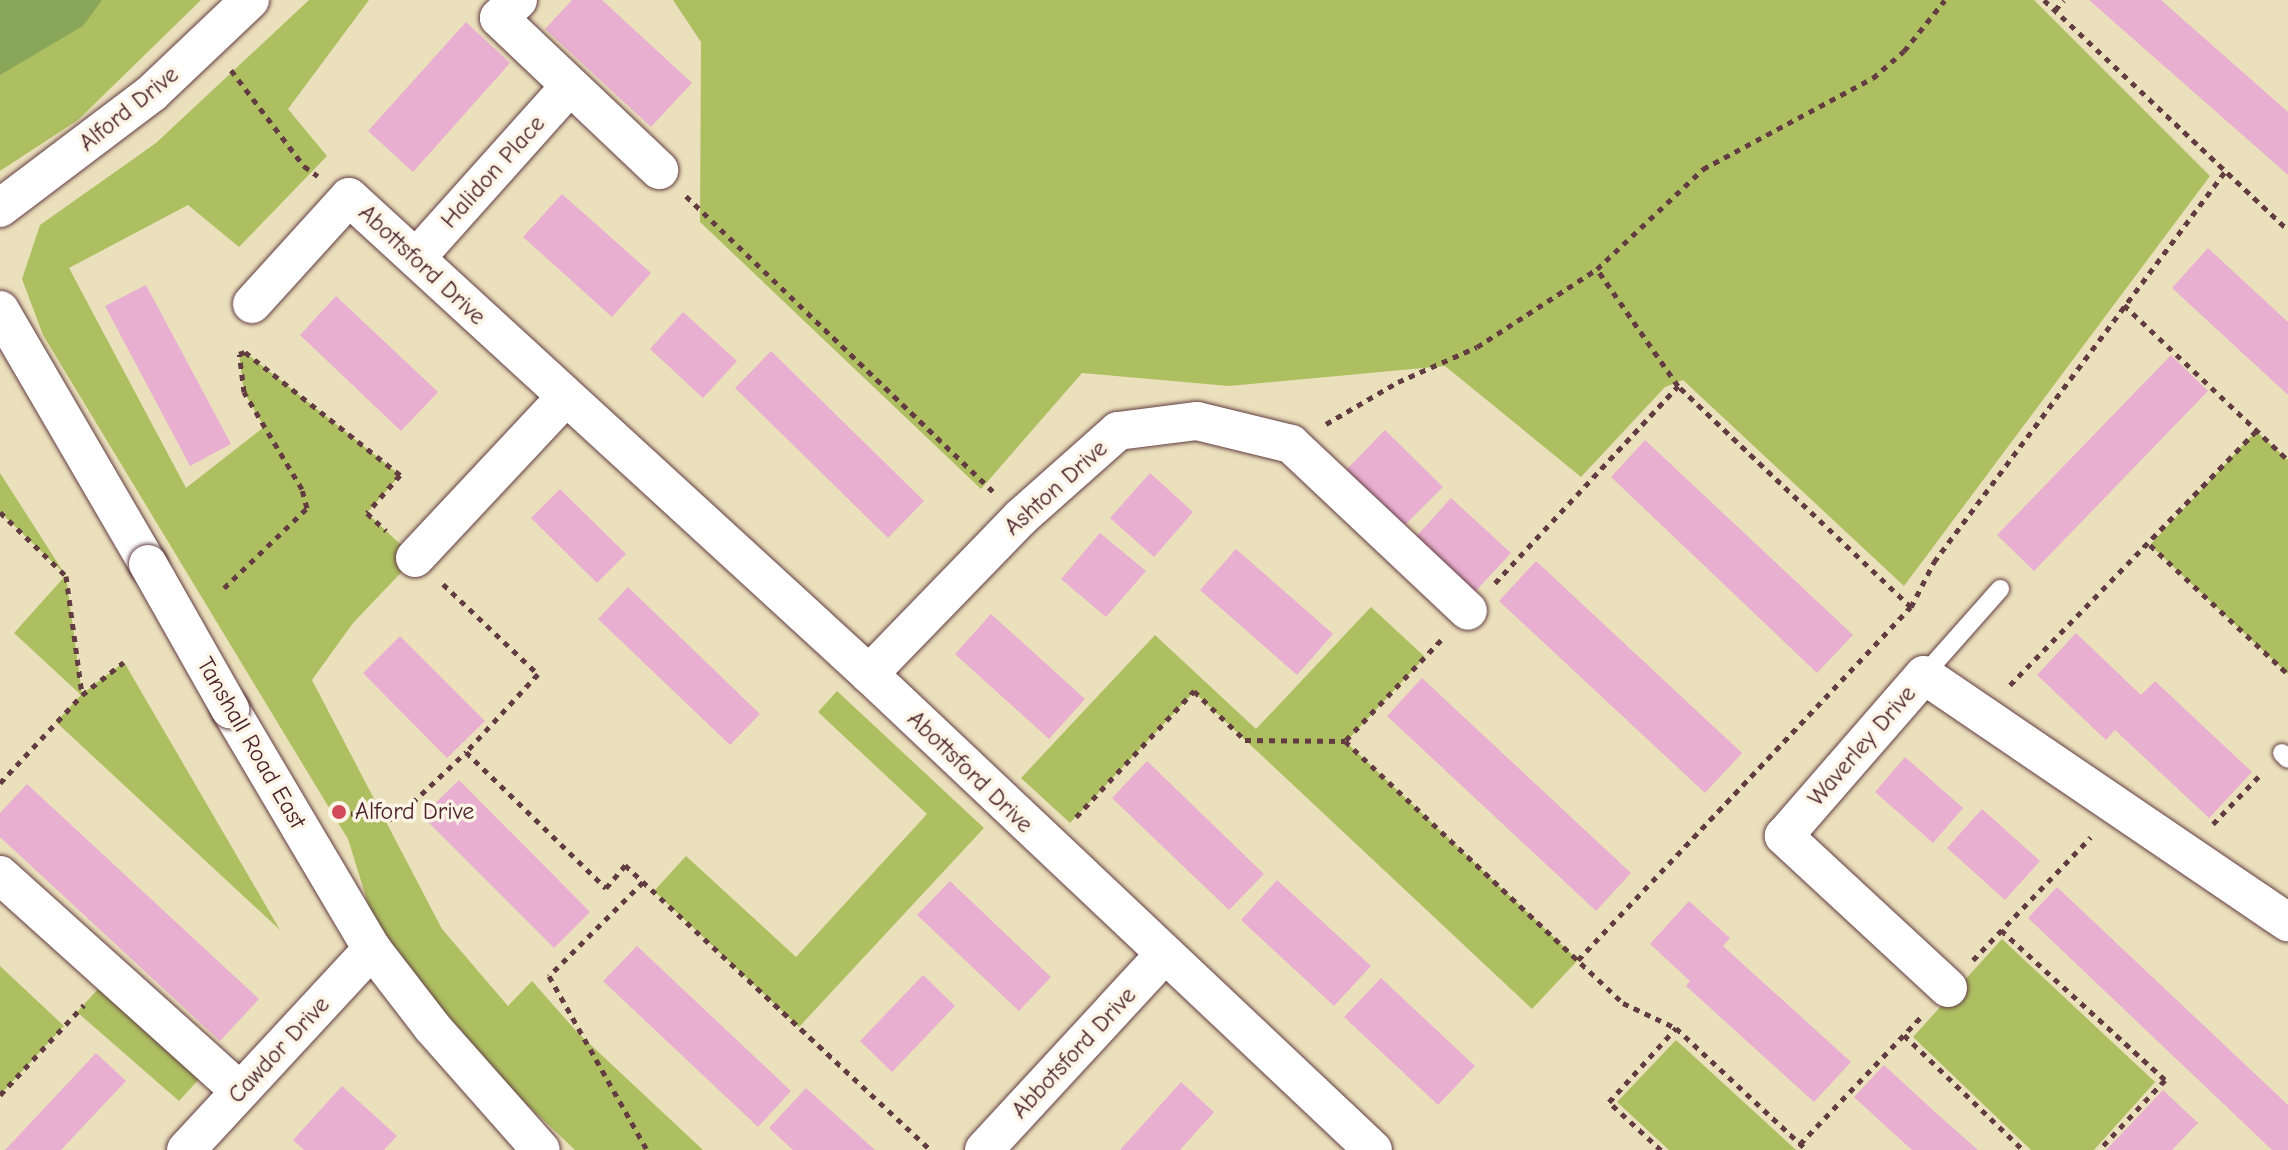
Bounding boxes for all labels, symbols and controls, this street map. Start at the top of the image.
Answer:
street label: Alford Drive [74,60,184,158]
street label: Halidon Place [435,110,551,234]
street label: Abottsford Drive [352,199,492,331]
street label: Ashton Drive [999,434,1113,542]
street label: Tanshall Road East [190,652,312,834]
street label: Waverley Drive [1802,680,1922,812]
street label: Abottsford Drive [901,705,1039,839]
place label: Alford Drive [355,798,474,826]
marker: Alford Drive [330,803,348,821]
street label: Abbotsford Drive [1006,981,1142,1125]
street label: Cawdor Drive [222,991,336,1109]

